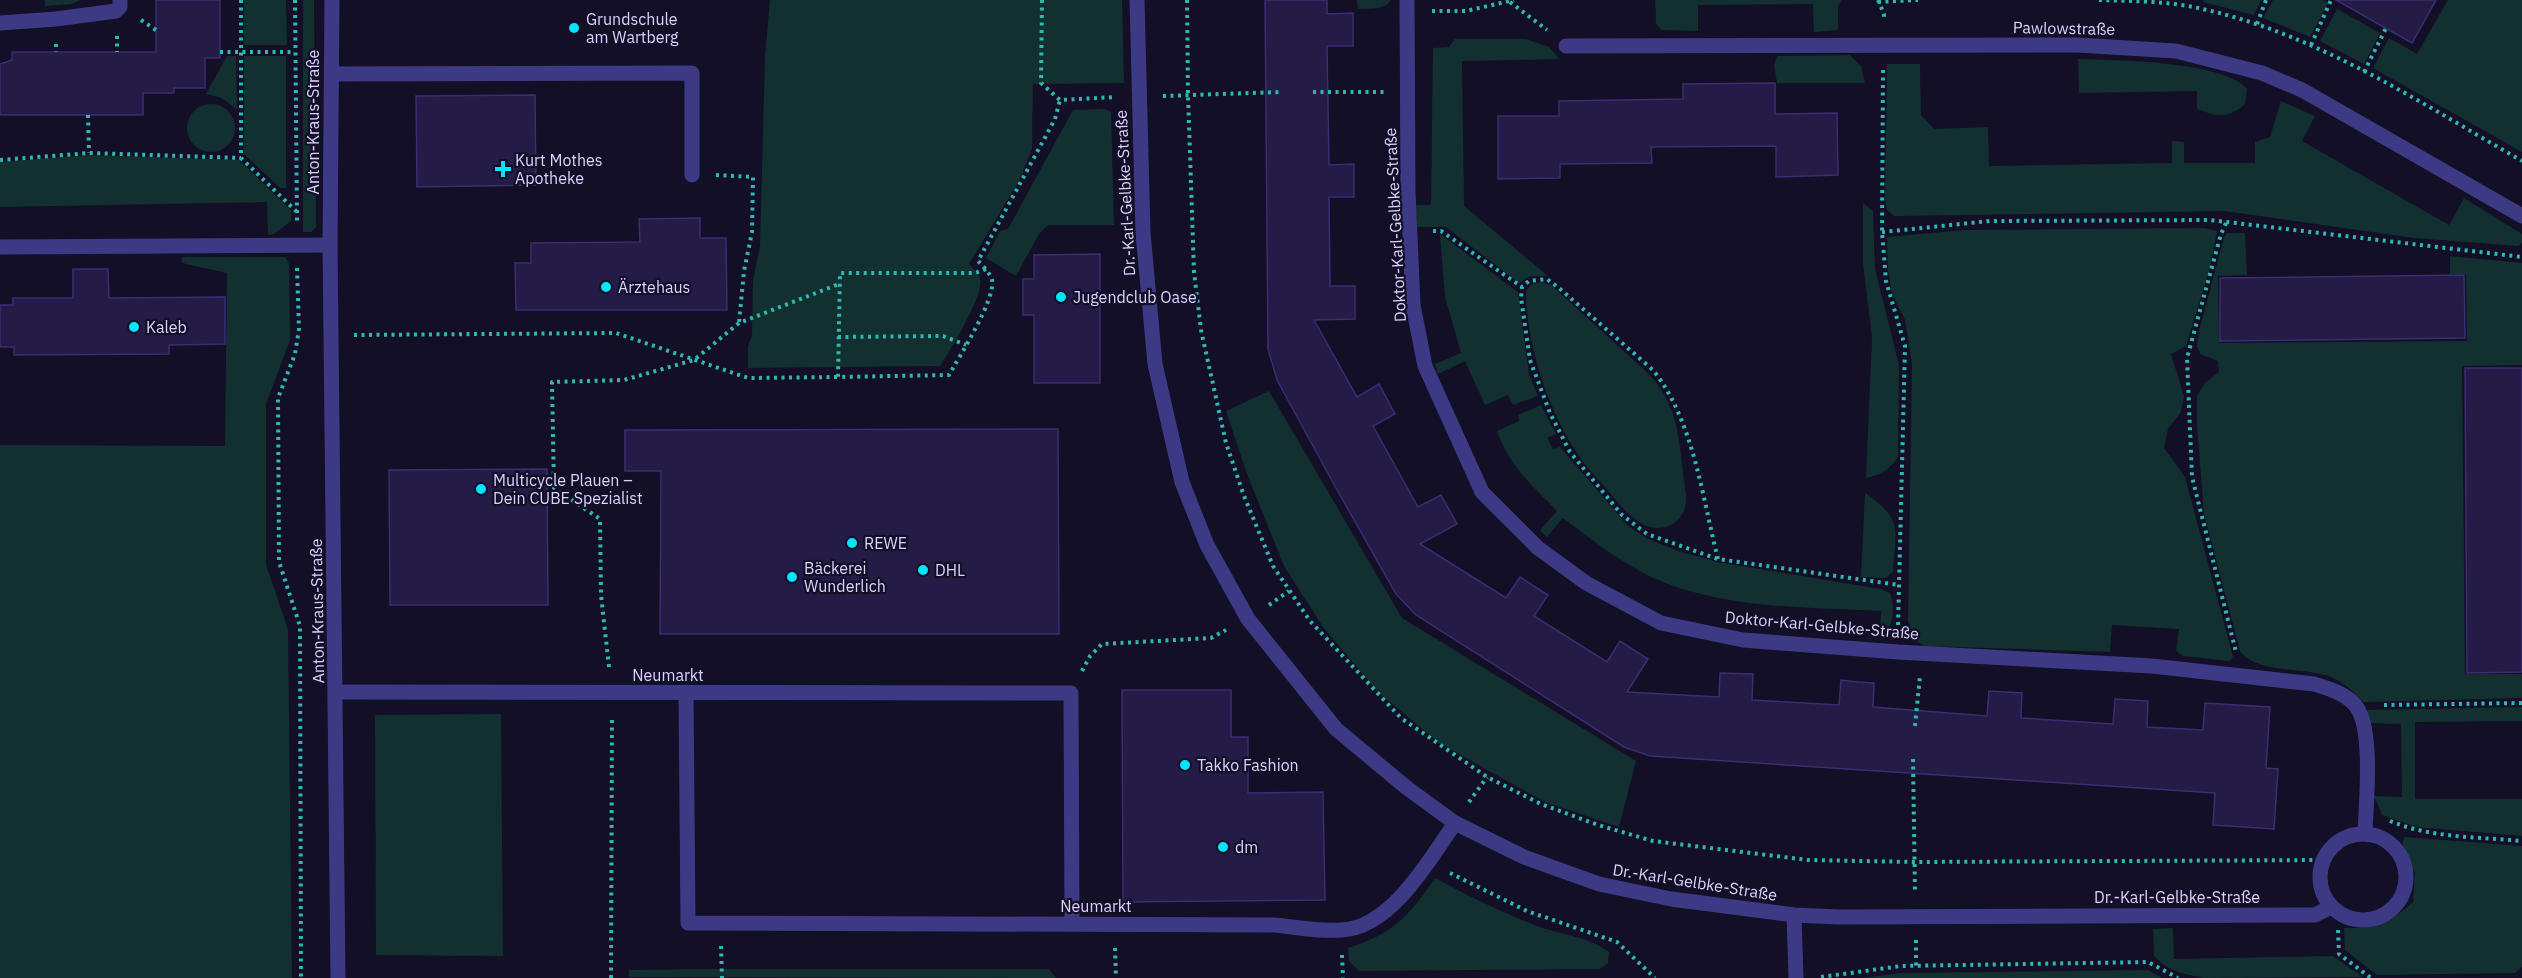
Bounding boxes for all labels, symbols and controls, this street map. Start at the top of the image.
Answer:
place label: Grundschule am Wartberg [586,9,679,47]
street label: Pawlowstraße [2013,17,2116,39]
marker: Grundschule am Wartberg [567,21,581,35]
street label: Anton-Kraus-Straße [303,49,323,194]
street label: Dr.-Karl-Gelbke-Straße [1111,109,1139,277]
street label: Doktor-Karl-Gelbke-Straße [1380,127,1410,323]
place label: Kurt Mothes Apotheke [515,150,603,188]
marker: Kurt Mothes Apotheke [496,162,510,176]
place label: Ärztehaus [618,277,690,297]
marker: Ärztehaus [599,280,613,294]
place label: Jugendclub Oase [1073,287,1197,307]
marker: Jugendclub Oase [1054,290,1068,304]
place label: Kaleb [146,317,187,337]
marker: Kaleb [127,320,141,334]
place label: Multicycle Plauen – Dein CUBE Spezialist [493,470,643,508]
marker: Multicycle Plauen – Dein CUBE Spezialist [474,482,488,496]
place label: REWE [864,533,907,553]
marker: REWE [845,536,859,550]
street label: Anton-Kraus-Straße [306,538,328,684]
place label: Bäckerei Wunderlich [804,558,886,596]
place label: DHL [935,560,965,580]
marker: DHL [916,563,930,577]
marker: Bäckerei Wunderlich [785,570,799,584]
street label: Doktor-Karl-Gelbke-Straße [1724,607,1920,643]
street label: Neumarkt [632,665,704,685]
place label: Takko Fashion [1197,755,1299,775]
marker: Takko Fashion [1178,758,1192,772]
place label: dm [1235,837,1258,857]
marker: dm [1216,840,1230,854]
street label: Dr.-Karl-Gelbke-Straße [1611,859,1779,905]
street label: Dr.-Karl-Gelbke-Straße [2094,887,2260,907]
street label: Neumarkt [1060,896,1132,916]

